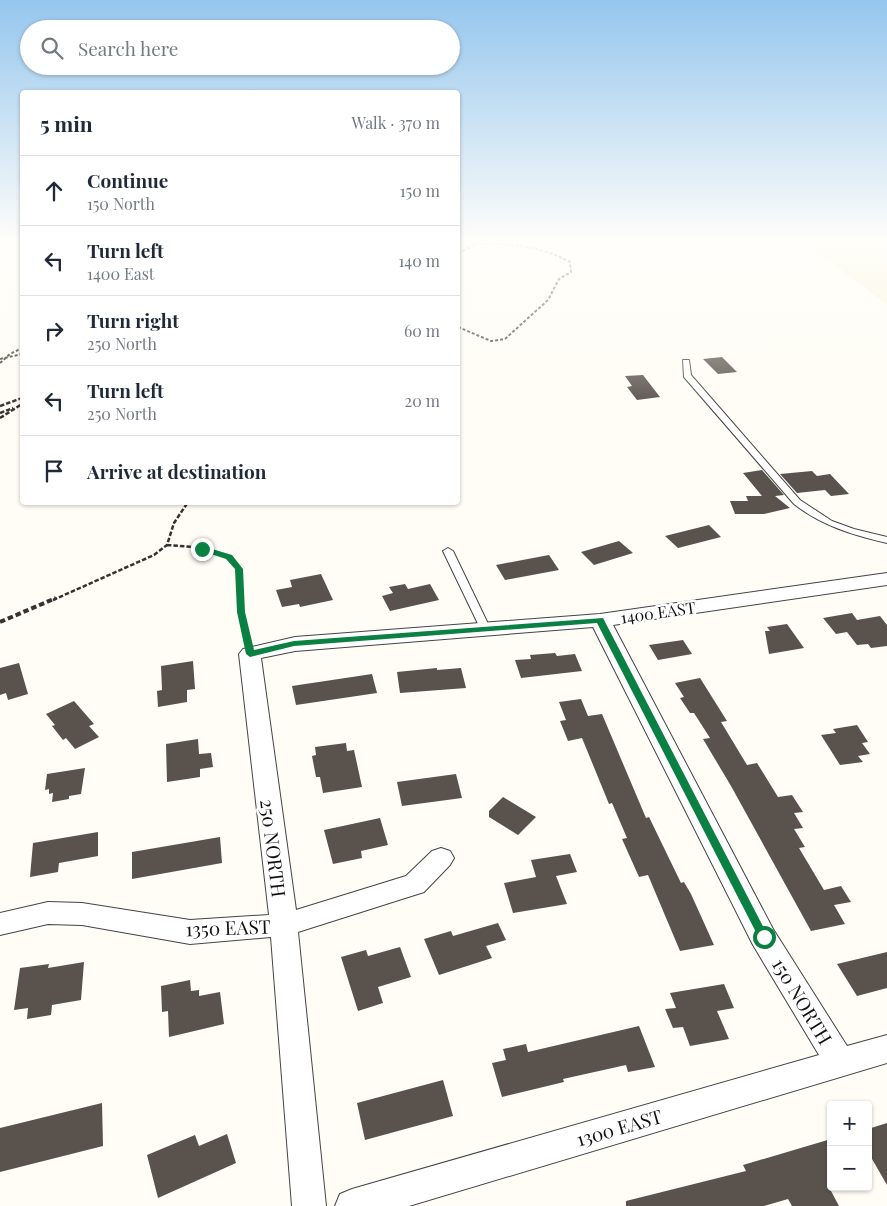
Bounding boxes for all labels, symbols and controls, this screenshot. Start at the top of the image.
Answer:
search box [20,20,460,75]
icon: search [38,34,66,62]
text: Search here [78,35,178,61]
text: 5 min [40,109,93,137]
text: Walk · 370 m [351,112,440,133]
text: Continue [87,167,168,193]
icon: ahead [40,177,68,205]
text: 150 m [400,180,440,201]
text: 150 North [87,193,155,214]
text: Turn left [87,237,164,263]
icon: left [40,247,68,275]
text: 140 m [398,250,440,271]
text: 1400 East [87,263,155,284]
text: Turn right [87,307,179,333]
icon: right [40,317,68,345]
text: 60 m [404,320,440,341]
text: 250 North [87,333,157,354]
text: Turn left [87,377,164,403]
icon: left [40,387,68,415]
text: 20 m [405,390,440,411]
text: 250 North [87,403,157,424]
icon: arrive [40,457,68,485]
text: Arrive at destination [87,458,267,484]
route end [191,538,214,561]
street label: 1400 EAST [619,596,697,628]
street label: 250 NORTH [255,797,293,899]
street label: 1350 EAST [185,913,271,941]
route start [753,926,776,949]
street label: 150 NORTH [767,953,839,1049]
map controls [827,1101,872,1191]
button: + [827,1101,872,1146]
street label: 1300 EAST [573,1102,665,1152]
button: − [827,1146,872,1191]

